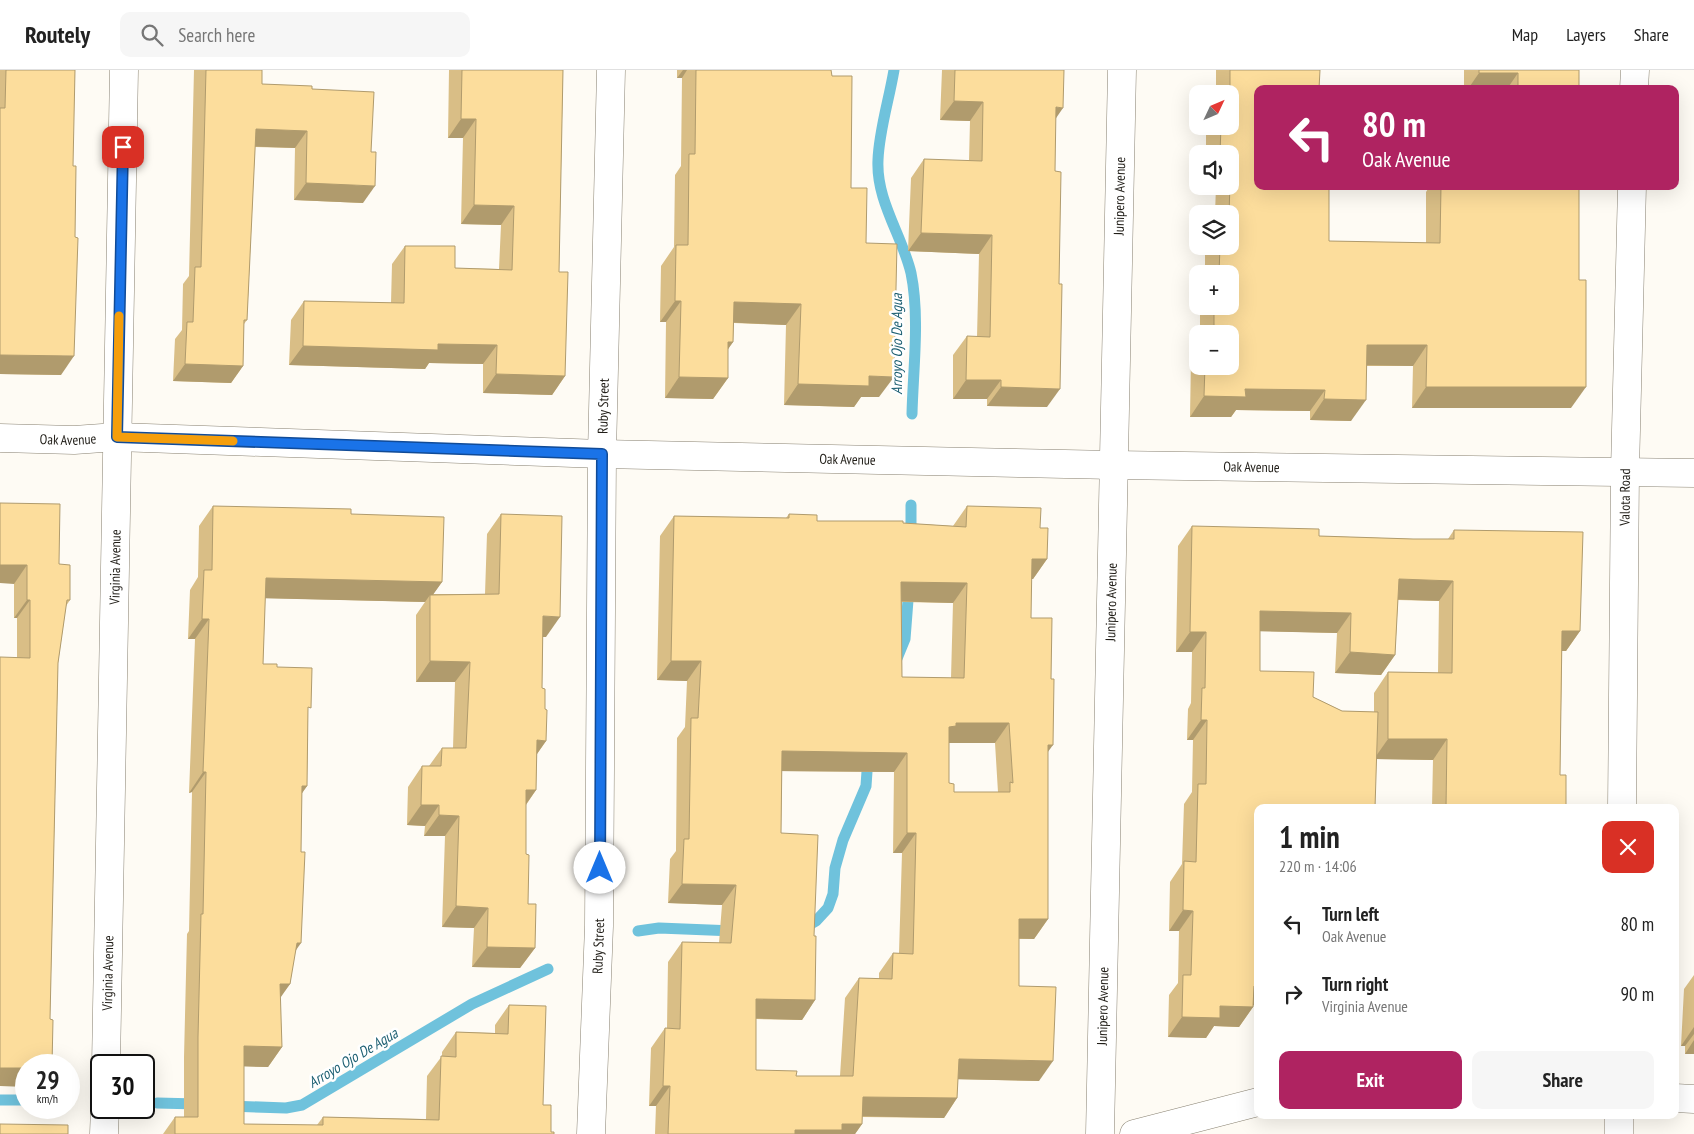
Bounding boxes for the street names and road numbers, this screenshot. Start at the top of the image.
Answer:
street label: Junipero Avenue [1110,157,1129,237]
street label: Ruby Street [593,378,613,434]
street label: Oak Avenue [40,429,97,449]
street label: Oak Avenue [819,450,876,469]
street label: Oak Avenue [1223,458,1280,476]
street label: Valota Road [1616,468,1634,527]
street label: Virginia Avenue [105,529,125,606]
street label: Junipero Avenue [1101,562,1121,643]
street label: Ruby Street [588,918,608,974]
street label: Virginia Avenue [98,935,117,1012]
street label: Junipero Avenue [1093,966,1112,1046]

